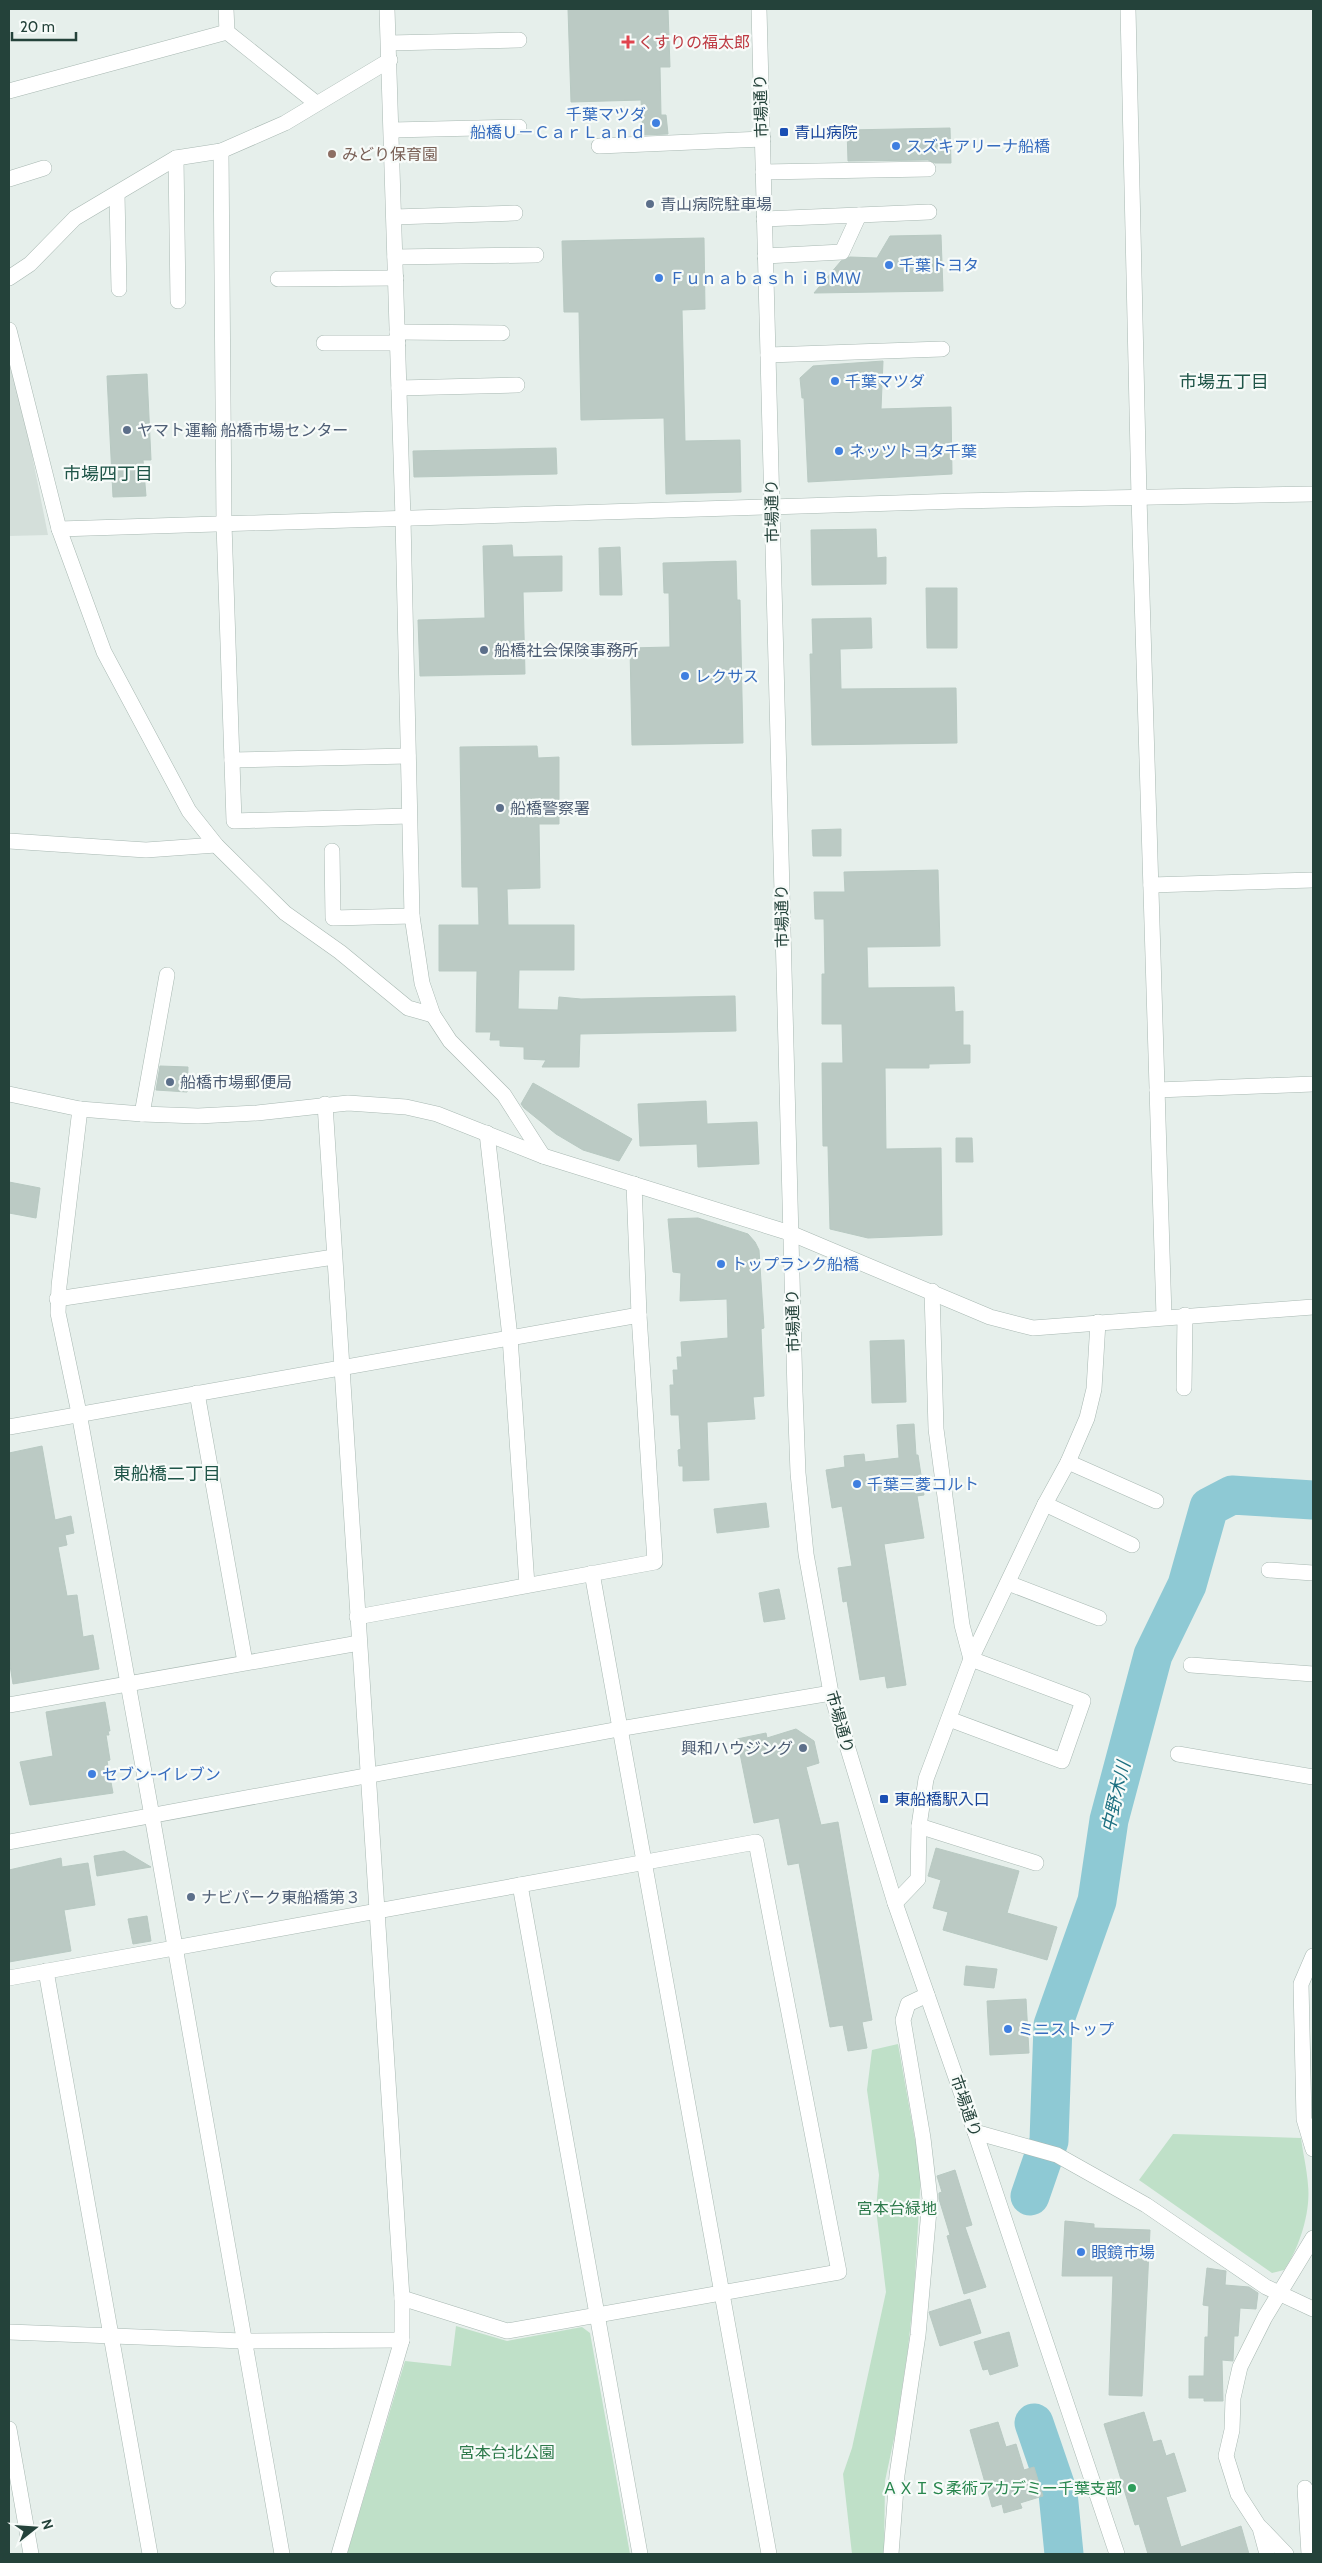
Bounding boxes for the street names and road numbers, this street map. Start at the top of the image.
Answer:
street label: 市場通り [750,74,772,138]
street label: 市場通り [762,479,782,543]
street label: 市場通り [772,884,792,948]
street label: 市場通り [782,1289,804,1353]
street label: 市場通り [822,1689,858,1755]
street label: 市場通り [947,2073,985,2139]

